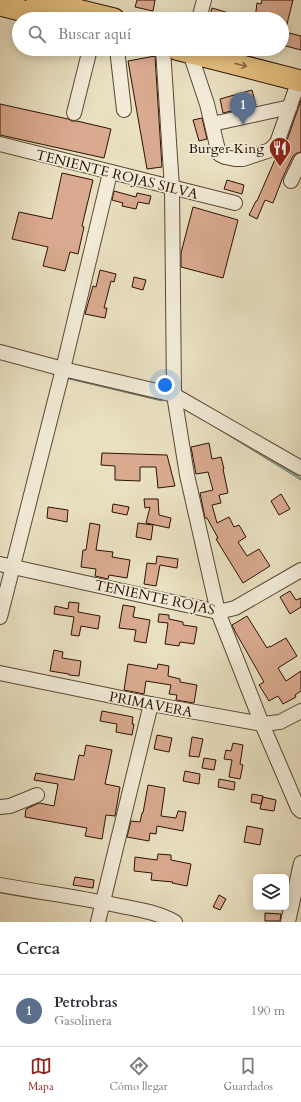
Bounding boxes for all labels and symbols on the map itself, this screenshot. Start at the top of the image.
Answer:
one-way arrow [234,62,247,70]
pin: 1 [230,92,256,125]
restaurant icon: Burger King [267,135,293,168]
place label: Burger King [188,139,264,158]
street label: TENIENTE ROJAS SILVA [34,145,200,204]
your location [155,375,175,395]
street label: TENIENTE ROJAS [93,575,217,620]
street label: PRIMAVERA [108,687,194,722]

